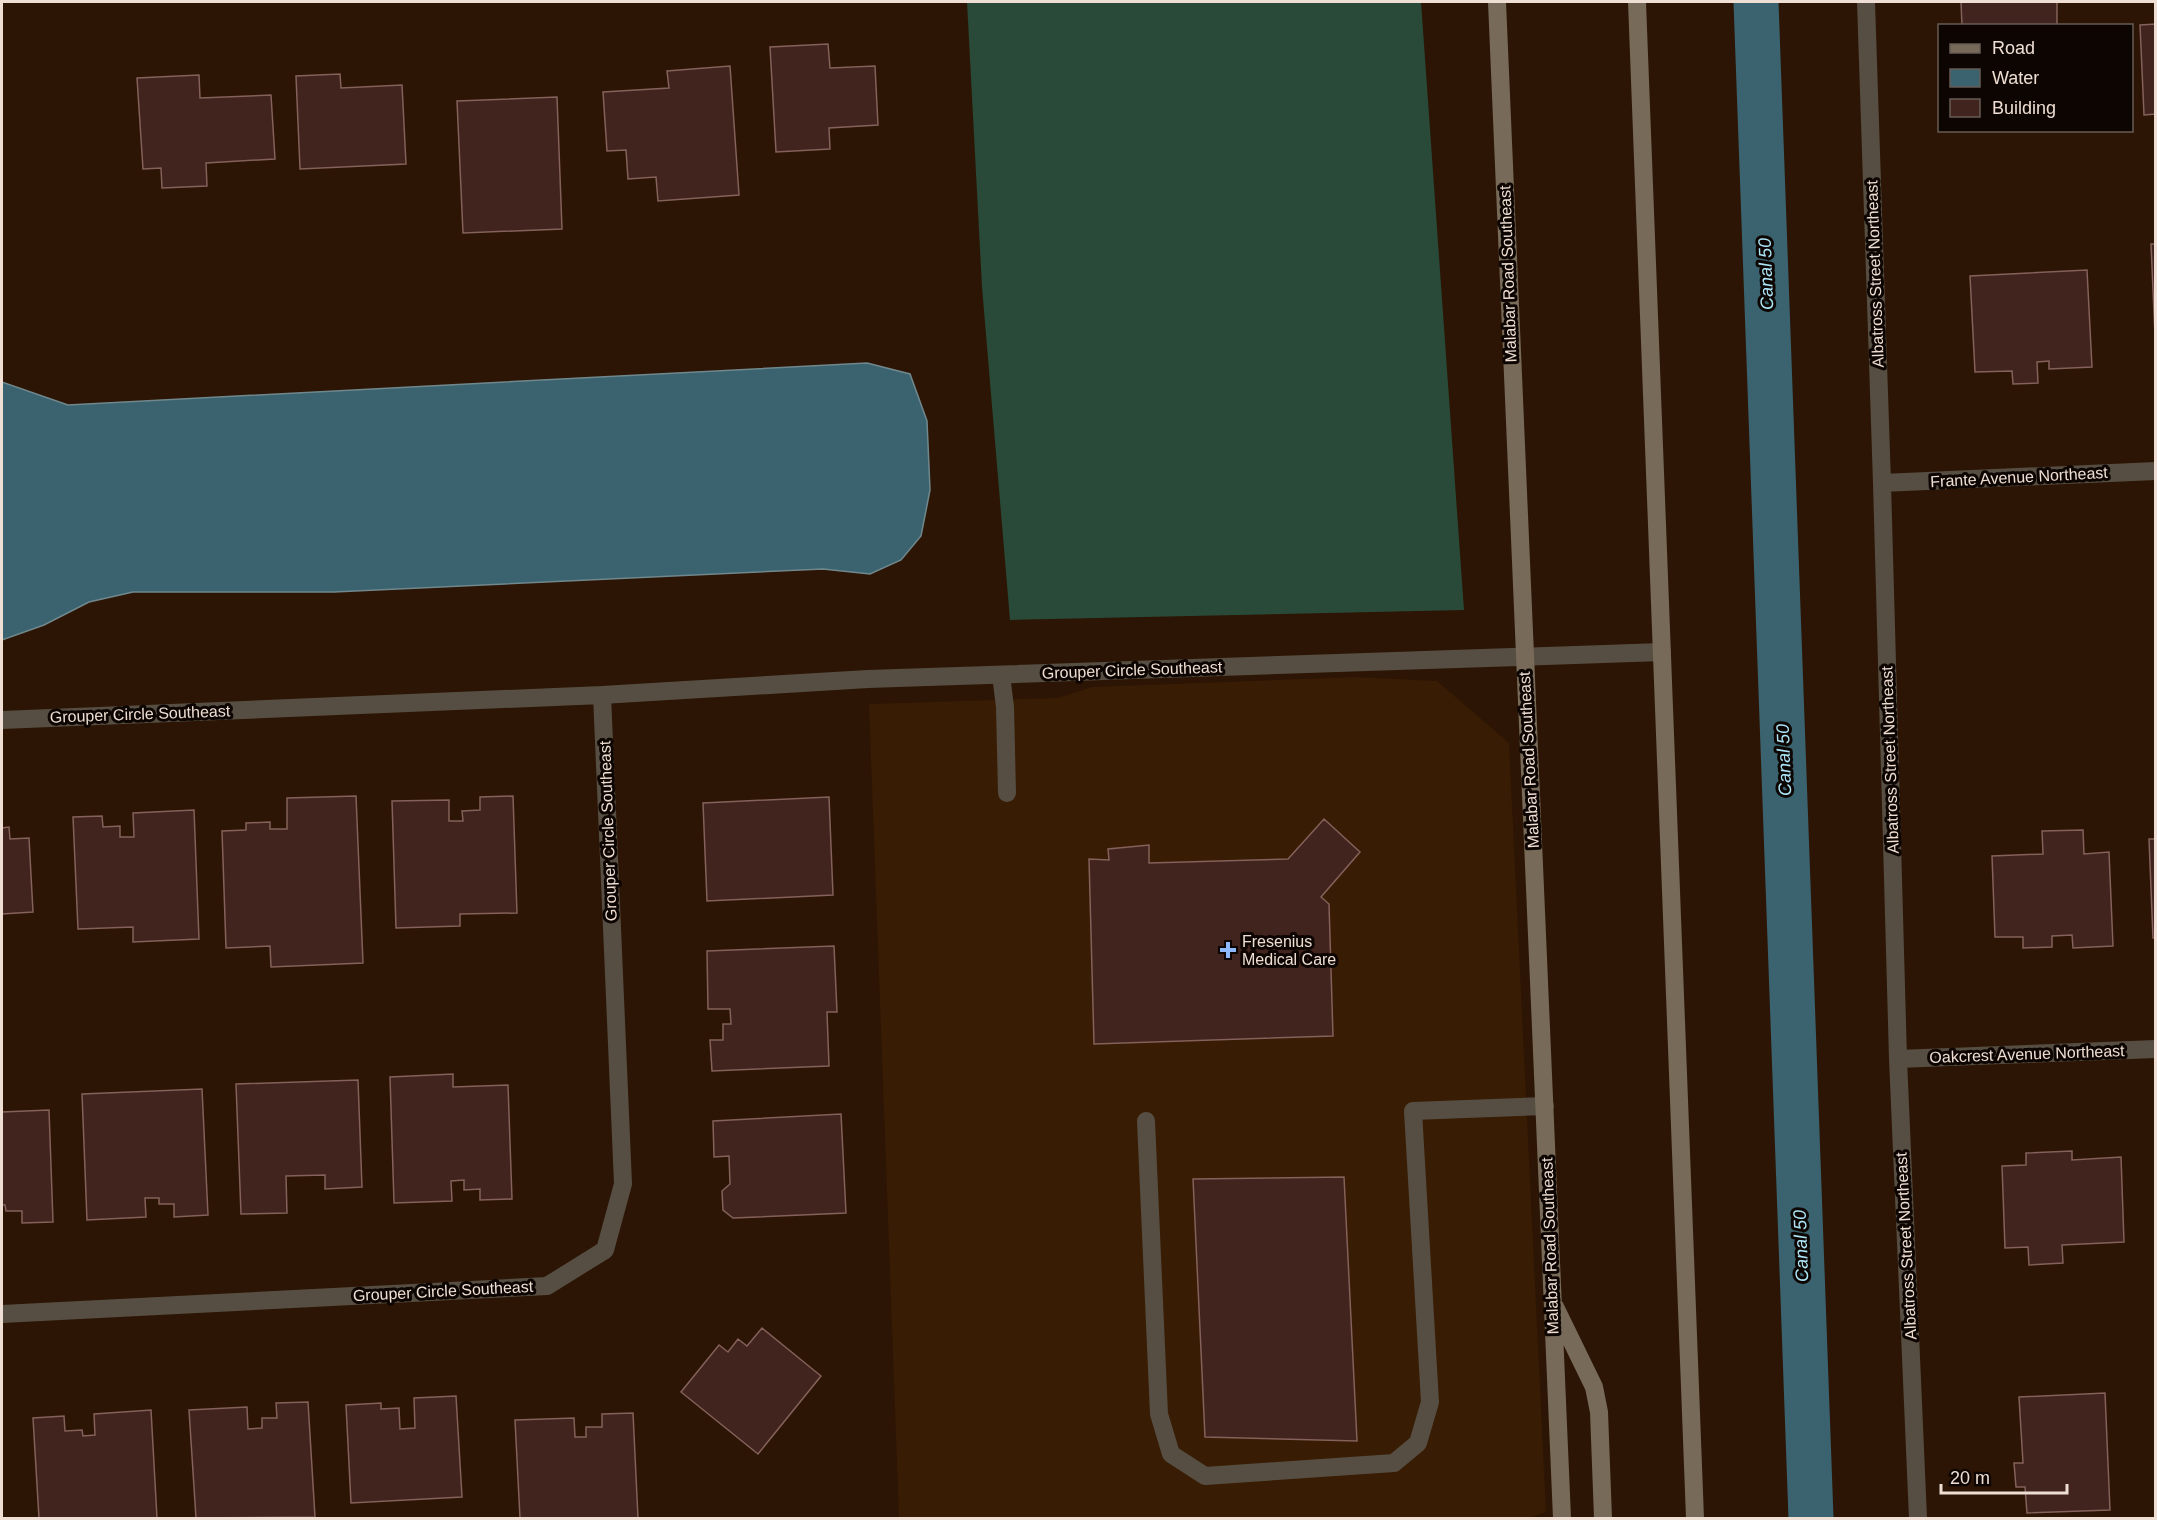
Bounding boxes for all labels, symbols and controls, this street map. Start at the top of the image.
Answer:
legend [1938,24,2133,132]
text: Road [1992,38,2035,58]
text: Water [1992,68,2039,88]
text: Building [1992,98,2056,118]
street label: Albatross Street Northeast [1863,179,1887,368]
street label: Malabar Road Southeast [1496,185,1520,363]
water label: Canal 50 [1755,238,1777,310]
street label: Frante Avenue Northeast [1930,464,2109,490]
street label: Grouper Circle Southeast [1041,658,1223,682]
street label: Albatross Street Northeast [1878,665,1902,854]
street label: Malabar Road Southeast [1516,671,1542,849]
street label: Grouper Circle Southeast [49,702,231,726]
water label: Canal 50 [1773,724,1795,796]
street label: Grouper Circle Southeast [596,740,620,922]
place label: Fresenius Medical Care [1242,933,1336,968]
marker: Fresenius Medical Care [1219,941,1237,959]
street label: Oakcrest Avenue Northeast [1929,1042,2125,1066]
street label: Albatross Street Northeast [1893,1151,1919,1340]
street label: Malabar Road Southeast [1538,1157,1562,1335]
water label: Canal 50 [1790,1210,1812,1282]
street label: Grouper Circle Southeast [352,1278,534,1304]
scale bar [1941,1457,2067,1495]
text: 20 m [1950,1468,1990,1488]

